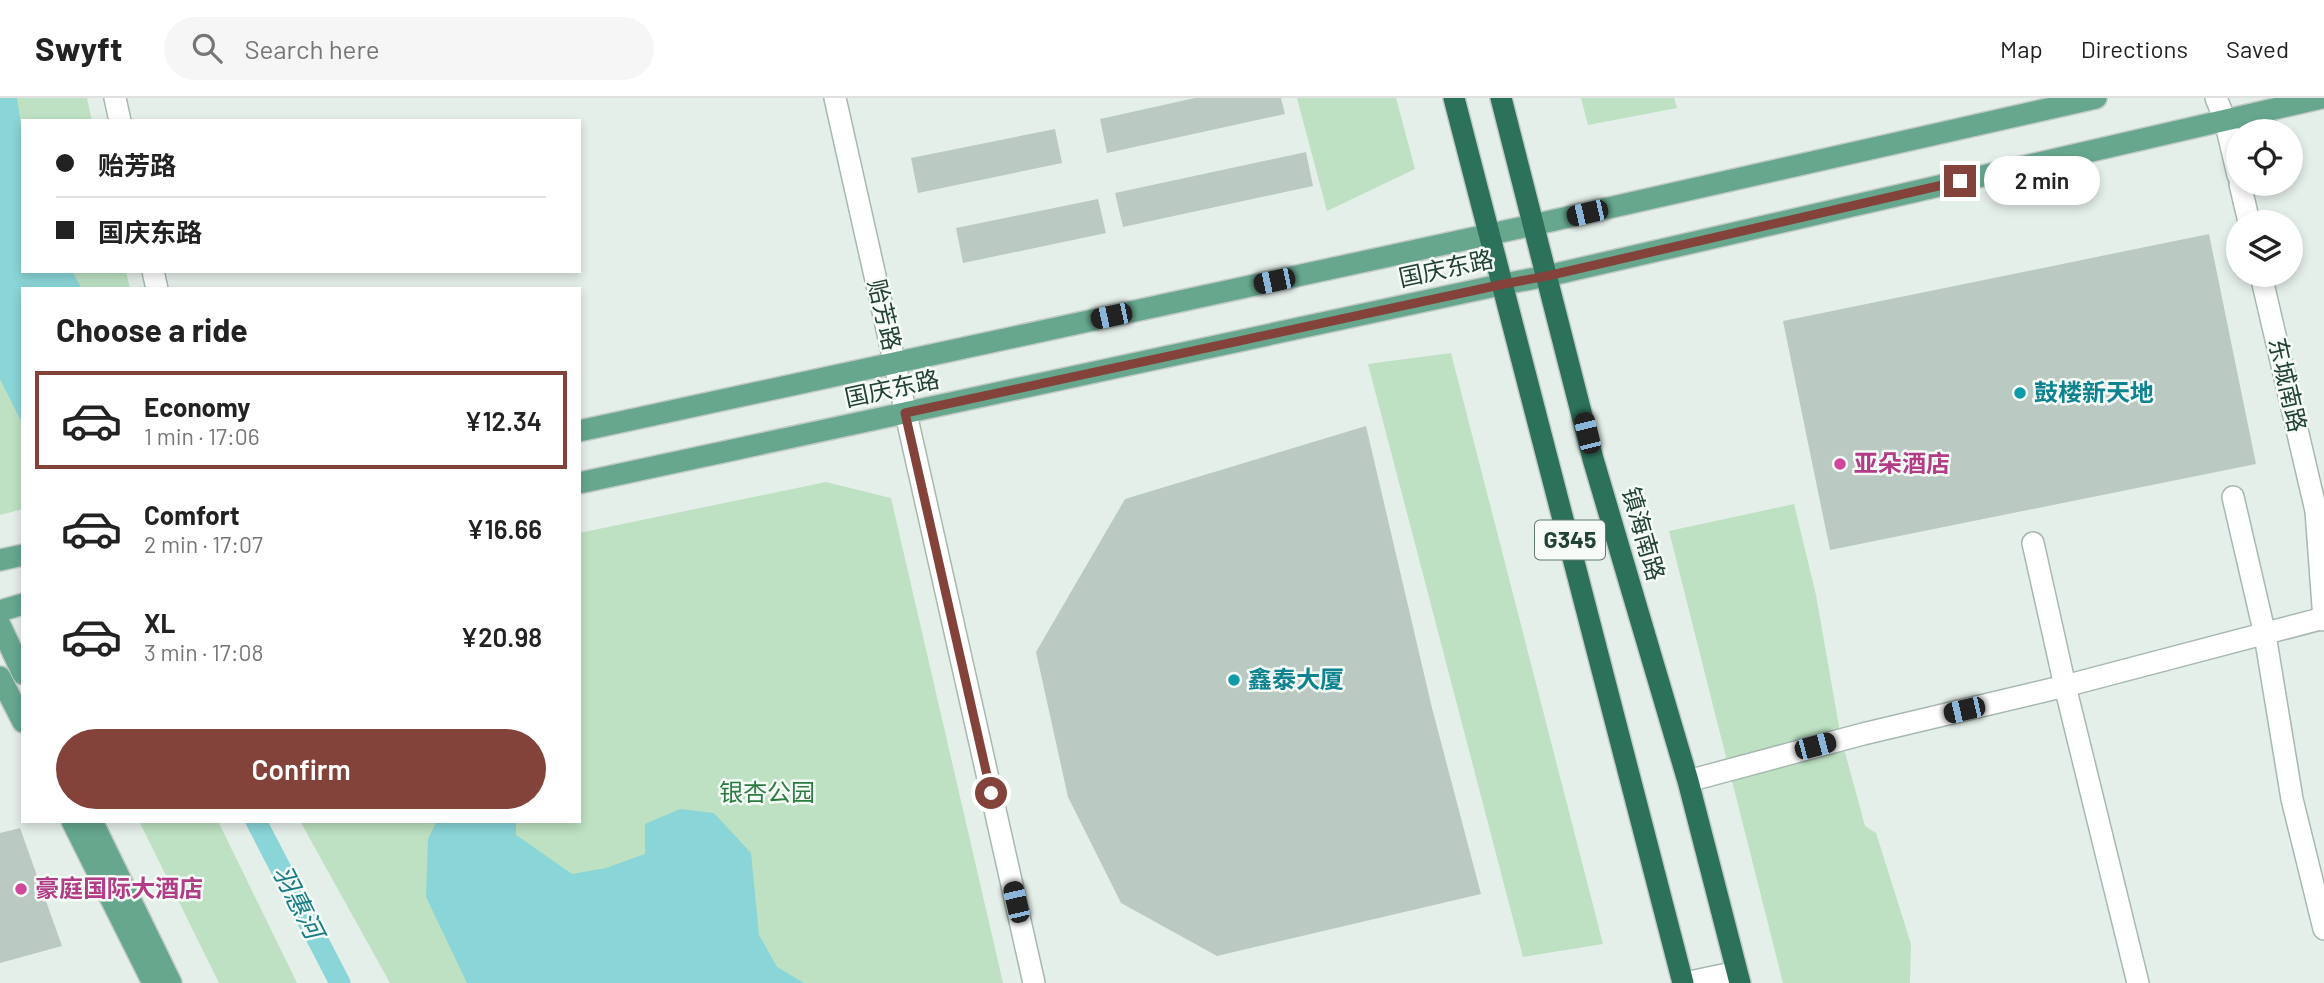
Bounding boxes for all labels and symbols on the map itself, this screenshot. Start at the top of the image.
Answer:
callout: 2 min [1984,156,2100,206]
route end [1944,165,1976,197]
car [1565,198,1610,228]
street label: 国庆东路 [1396,243,1496,292]
car [1252,266,1297,296]
street label: 贻芳路 [863,276,908,353]
car [1089,301,1134,331]
street label: 东城南路 [2264,335,2313,435]
street label: 国庆东路 [842,363,942,412]
place label: 鼓楼新天地 [2034,377,2154,406]
marker: 鼓楼新天地 [2012,385,2028,401]
car [1572,410,1603,456]
place label: 亚朵酒店 [1854,448,1950,477]
marker: 亚朵酒店 [1832,456,1848,472]
street label: 镇海南路 [1617,483,1672,584]
road number: G345 [1535,520,1605,560]
place label: 鑫泰大厦 [1248,664,1344,693]
marker: 鑫泰大厦 [1226,672,1242,688]
car [1942,695,1987,725]
car [1792,730,1839,762]
park label: 银杏公园 [719,777,815,806]
route start [975,777,1007,809]
water label: 羽惠河 [268,860,333,948]
place label: 豪庭国际大酒店 [35,873,203,902]
car [1002,879,1031,925]
marker: 豪庭国际大酒店 [13,881,29,897]

